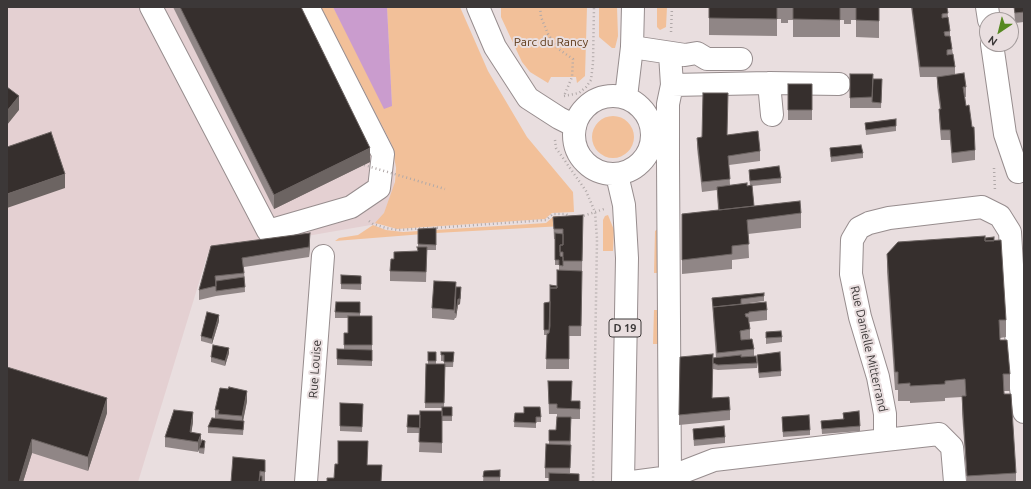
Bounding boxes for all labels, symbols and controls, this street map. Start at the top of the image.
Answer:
north arrow [979,12,1019,52]
text: N [986,34,999,48]
park label: Parc du Rancy [514,35,588,49]
street label: Rue Danielle Mitterrand [847,285,891,413]
road number: D 19 [609,319,641,337]
street label: Rue Louise [306,339,324,399]

